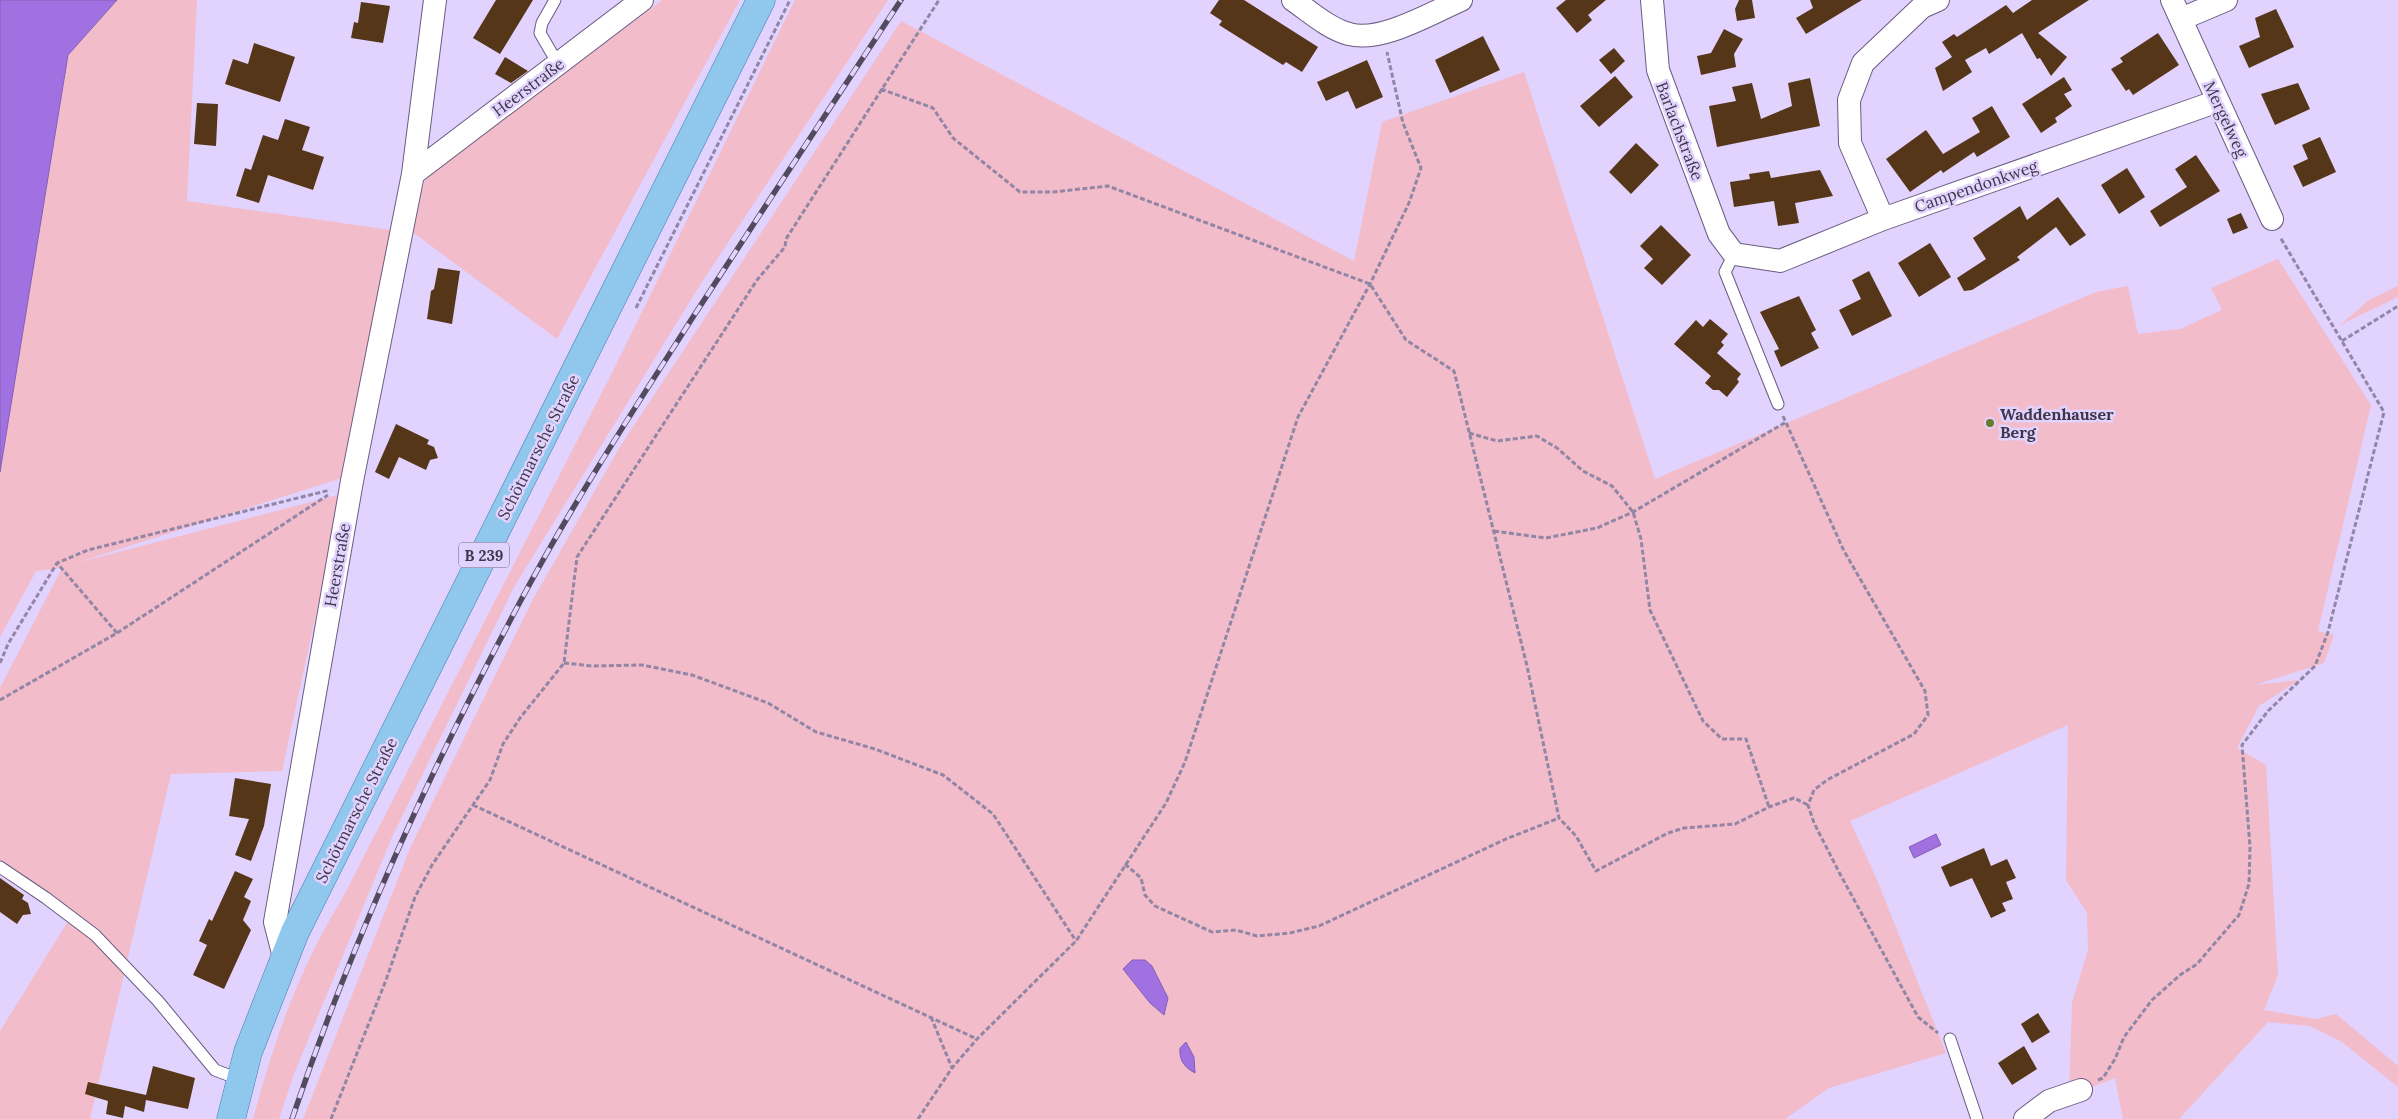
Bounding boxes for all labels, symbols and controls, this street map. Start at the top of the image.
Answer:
street label: Heerstraße [488,53,568,120]
street label: Mergelweg [2200,78,2253,161]
street label: Barlachstraße [1652,79,1708,183]
street label: Campendonkweg [1912,155,2041,216]
street label: Schötmarsche Straße [493,371,583,523]
place label: Waddenhauser Berg [2000,404,2114,442]
marker: Waddenhauser Berg [1984,417,1996,429]
street label: Heerstraße [320,521,354,608]
road number: B 239 [459,542,509,568]
street label: Schötmarsche Straße [311,734,401,886]

